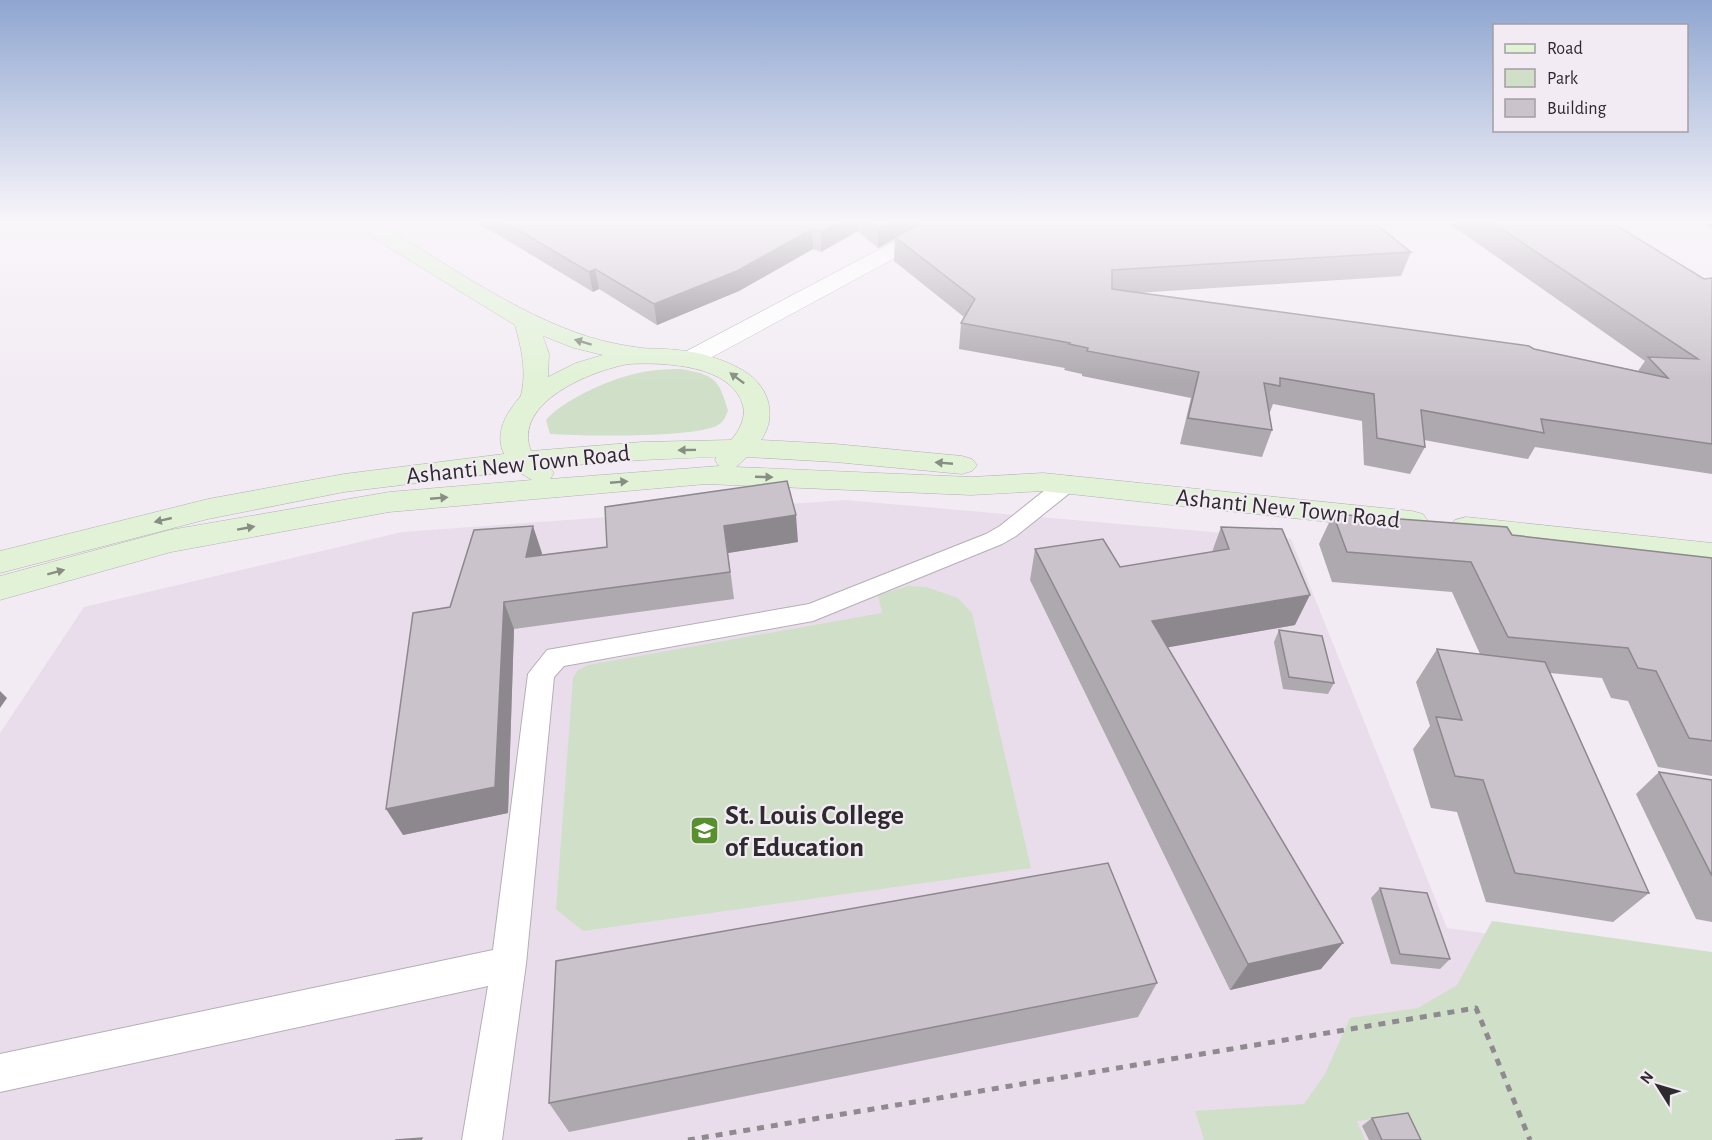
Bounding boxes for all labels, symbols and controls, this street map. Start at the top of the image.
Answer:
legend [1493,24,1688,132]
text: Road [1547,40,1583,58]
text: Park [1547,70,1579,88]
text: Building [1547,100,1607,118]
one-way arrow [574,337,592,346]
one-way arrow [729,372,745,384]
street label: Ashanti New Town Road [405,441,631,489]
one-way arrow [677,445,696,454]
one-way arrow [935,458,954,468]
one-way arrow [755,473,774,482]
one-way arrow [610,477,629,487]
street label: Ashanti New Town Road [1175,485,1401,533]
one-way arrow [429,493,448,503]
one-way arrow [154,515,173,525]
one-way arrow [237,523,256,532]
one-way arrow [47,567,65,576]
place label: St. Louis College of Education [725,802,904,862]
school or university icon: St. Louis College of Education [688,814,720,846]
north arrow [1628,1056,1688,1116]
text: N [1637,1068,1657,1087]

